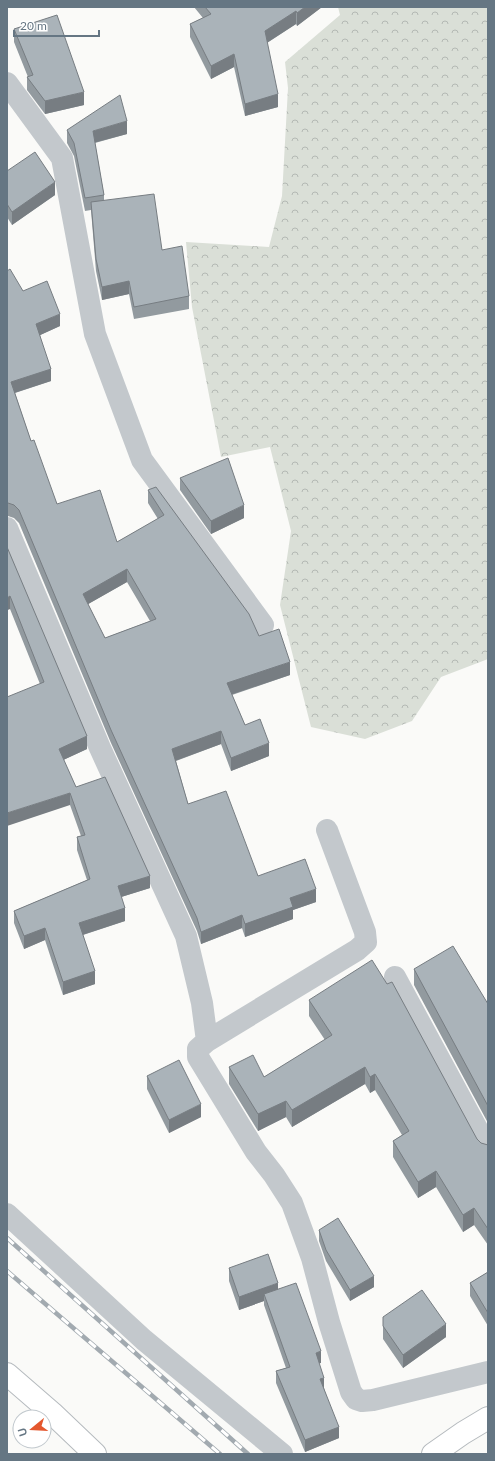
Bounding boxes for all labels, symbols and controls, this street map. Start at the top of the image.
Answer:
scale bar [14,12,99,38]
text: 20 m [20,18,47,33]
north arrow [12,1409,52,1449]
text: U [15,1426,29,1438]

